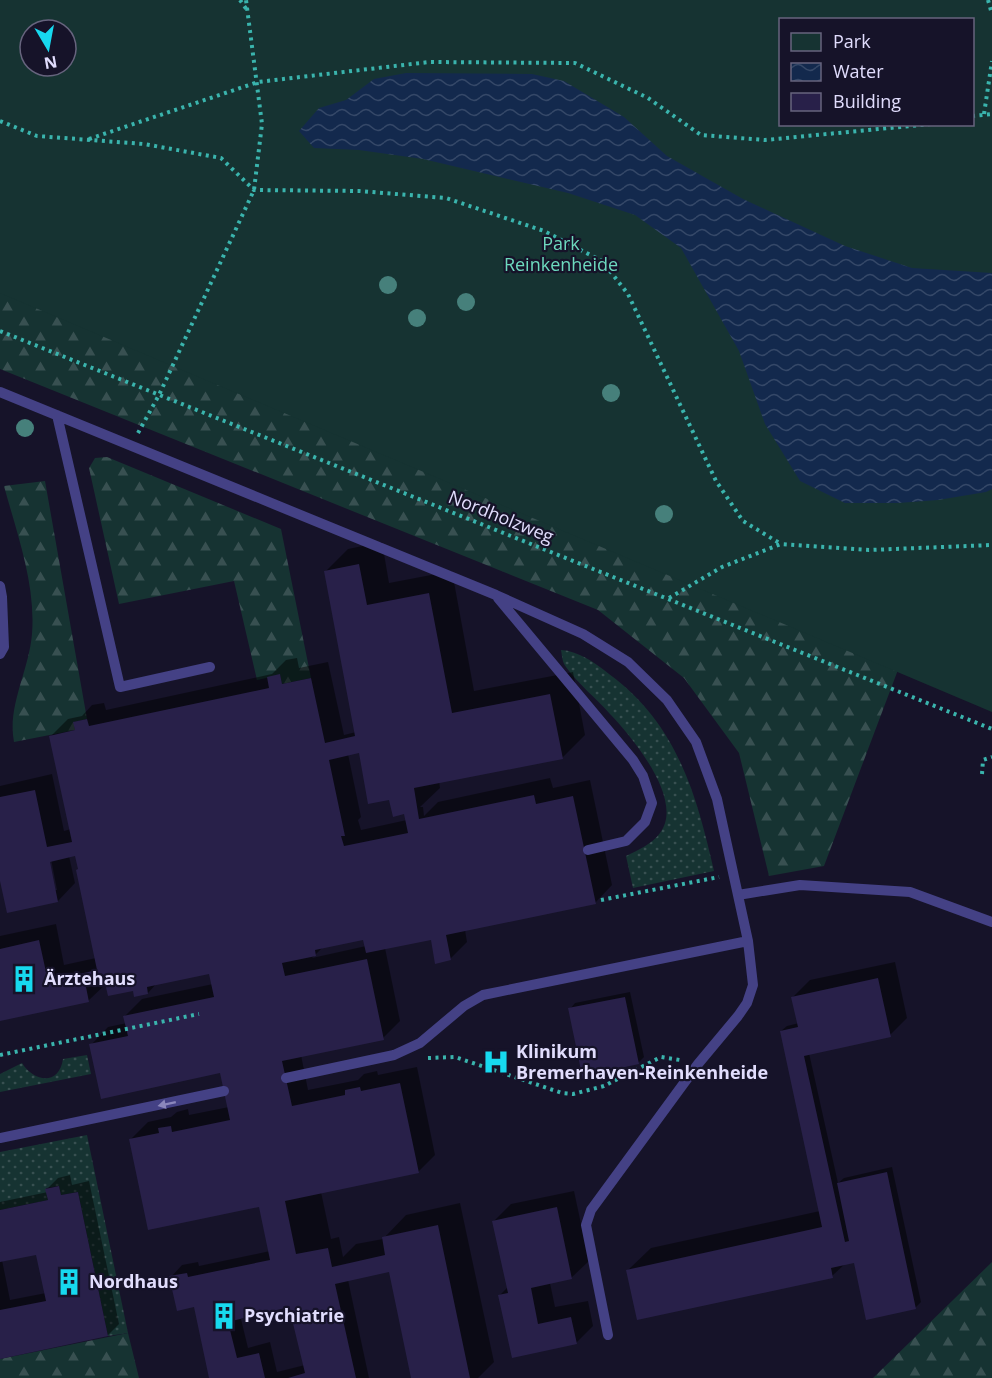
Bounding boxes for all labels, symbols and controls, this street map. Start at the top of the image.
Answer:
north arrow [18,18,78,78]
legend [779,18,974,126]
text: Park [833,29,871,53]
text: N [42,51,59,75]
text: Water [833,59,884,83]
text: Building [833,89,901,113]
park label: Park Reinkenheide [504,231,618,276]
street label: Nordholzweg [445,484,558,548]
building icon: Ärztehaus [9,964,39,994]
place label: Ärztehaus [44,966,135,990]
place label: Klinikum Bremerhaven-Reinkenheide [516,1039,768,1084]
hospital icon: Klinikum Bremerhaven-Reinkenheide [481,1047,511,1077]
one-way arrow [158,1099,176,1109]
building icon: Nordhaus [54,1267,84,1297]
place label: Nordhaus [89,1269,178,1293]
building icon: Psychiatrie [209,1301,239,1331]
place label: Psychiatrie [244,1303,344,1327]

